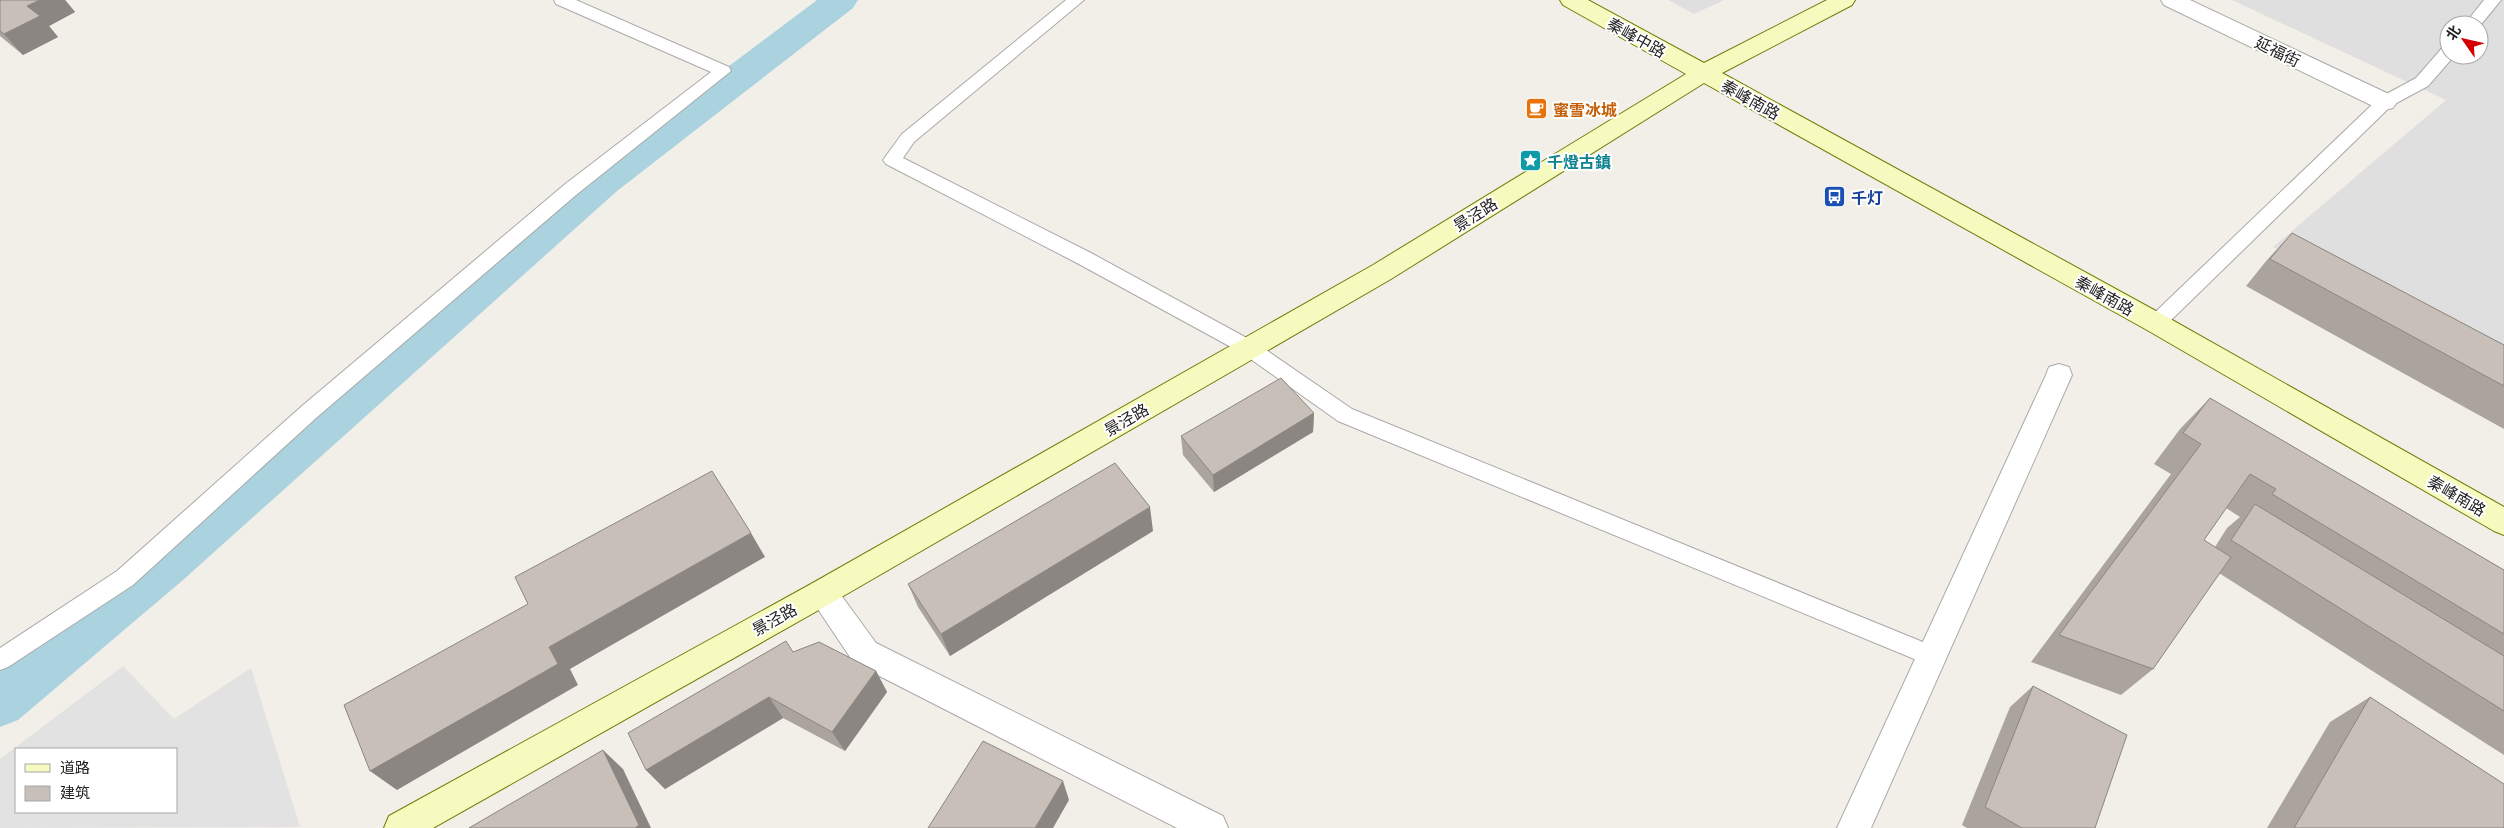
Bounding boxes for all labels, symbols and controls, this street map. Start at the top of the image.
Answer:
street label: 秦峰中路 [1604,13,1670,61]
north arrow [2439,15,2489,65]
text: 北 [2442,22,2464,43]
street label: 延福街 [2252,32,2304,70]
street label: 秦峰南路 [1718,75,1784,123]
cafe icon: 蜜雪冰城 [1525,97,1549,121]
place label: 蜜雪冰城 [1553,100,1617,119]
place icon: 千燈古鎮 [1519,149,1543,173]
place label: 千燈古鎮 [1547,152,1611,171]
bus stop icon: 千灯 [1823,185,1847,209]
place label: 千灯 [1851,188,1883,207]
street label: 景泾路 [1450,193,1500,235]
street label: 秦峰南路 [2072,271,2138,319]
street label: 景泾路 [1100,399,1152,439]
street label: 秦峰南路 [2425,471,2489,519]
street label: 景泾路 [748,599,800,639]
legend [15,748,178,813]
text: 道路 [60,758,90,776]
text: 建筑 [60,783,90,801]

